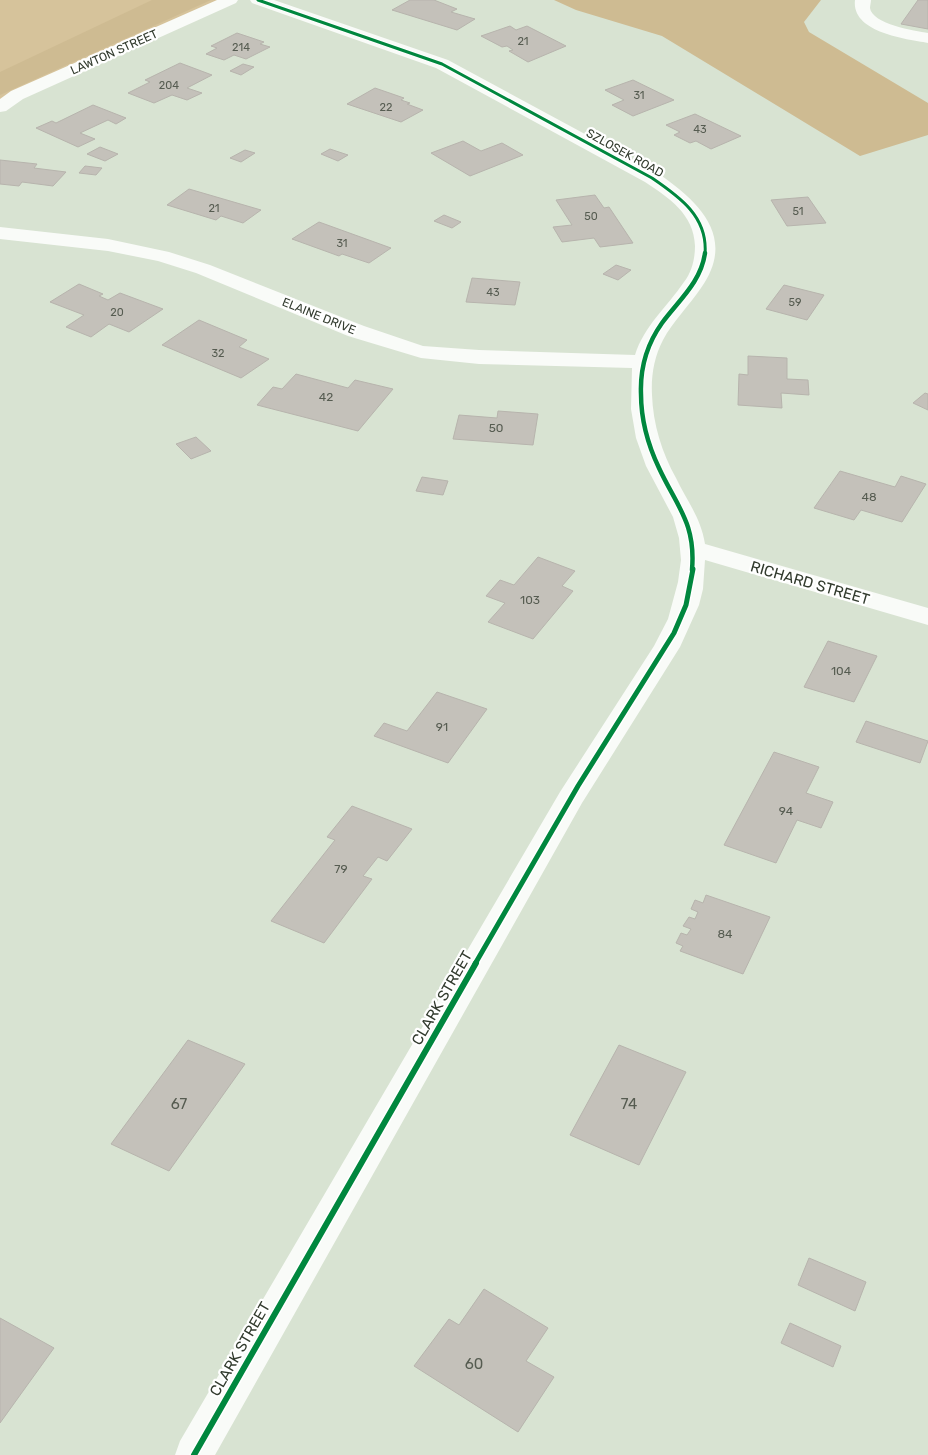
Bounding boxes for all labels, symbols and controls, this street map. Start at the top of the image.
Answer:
street label: LAWTON STREET [68,26,160,77]
house number: 21 [517,35,529,48]
house number: 214 [232,41,250,54]
house number: 204 [159,79,179,92]
house number: 31 [633,89,645,102]
house number: 22 [380,101,392,114]
house number: 43 [693,123,707,136]
street label: SZLOSEK ROAD [584,126,666,180]
house number: 21 [208,202,220,215]
house number: 51 [792,205,804,218]
house number: 50 [584,210,598,223]
house number: 31 [336,237,348,250]
house number: 43 [486,286,500,299]
street label: ELAINE DRIVE [280,295,358,337]
house number: 59 [788,296,802,309]
house number: 20 [110,306,124,319]
house number: 32 [211,347,225,360]
house number: 42 [319,390,333,404]
house number: 50 [489,421,503,435]
house number: 48 [861,490,877,504]
street label: RICHARD STREET [748,557,872,609]
house number: 103 [520,593,540,607]
house number: 104 [831,664,852,678]
house number: 91 [436,720,448,734]
house number: 94 [779,804,794,818]
house number: 79 [334,862,348,876]
house number: 84 [717,927,733,941]
street label: CLARK STREET [408,948,476,1048]
house number: 67 [171,1095,187,1113]
house number: 74 [621,1095,637,1113]
street label: CLARK STREET [206,1299,274,1399]
house number: 60 [465,1355,483,1373]

